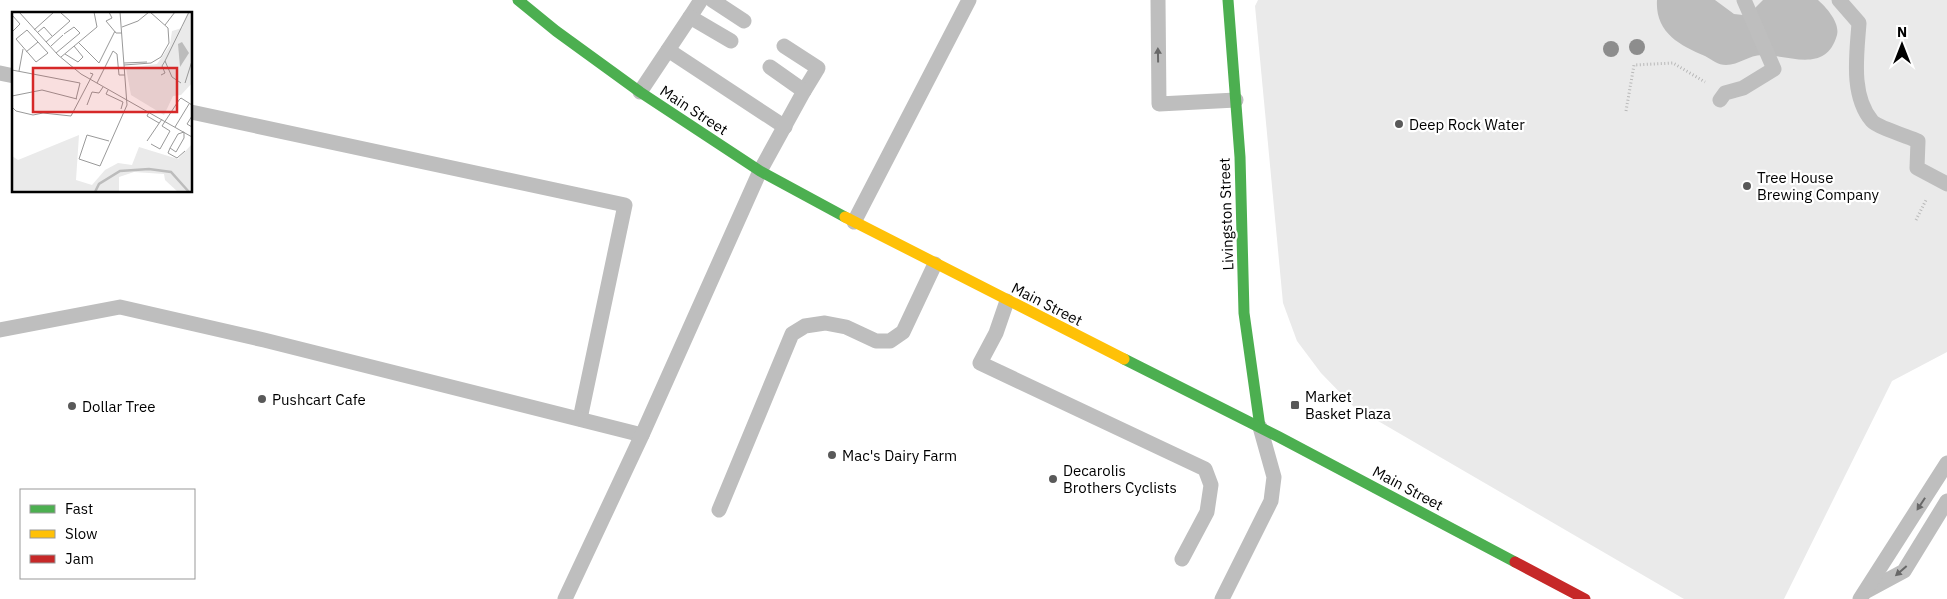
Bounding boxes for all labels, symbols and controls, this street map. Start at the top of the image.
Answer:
inset map [12,12,192,192]
north arrow [1877,20,1927,70]
text: N [1897,23,1907,41]
one-way arrow [1154,47,1162,63]
street label: Main Street [656,81,732,139]
place label: Deep Rock Water [1409,115,1525,134]
marker: Deep Rock Water [1393,118,1405,130]
street label: Livingston Street [1215,157,1237,271]
place label: Tree House Brewing Company [1757,168,1880,204]
marker: Tree House Brewing Company [1741,180,1753,192]
street label: Main Street [1008,278,1086,330]
place label: Market Basket Plaza [1305,387,1391,423]
place label: Pushcart Cafe [272,390,366,409]
marker: Pushcart Cafe [256,393,268,405]
place label: Dollar Tree [82,397,155,416]
marker: Market Basket Plaza [1289,399,1301,411]
marker: Dollar Tree [66,400,78,412]
place label: Mac's Dairy Farm [842,446,957,465]
marker: Mac's Dairy Farm [826,449,838,461]
place label: Decarolis Brothers Cyclists [1063,461,1177,497]
street label: Main Street [1369,462,1447,514]
marker: Decarolis Brothers Cyclists [1047,473,1059,485]
legend [20,489,195,579]
one-way arrow [1916,497,1925,510]
text: Fast [65,499,93,518]
text: Slow [65,524,98,543]
text: Jam [65,549,94,568]
one-way arrow [1895,565,1907,576]

